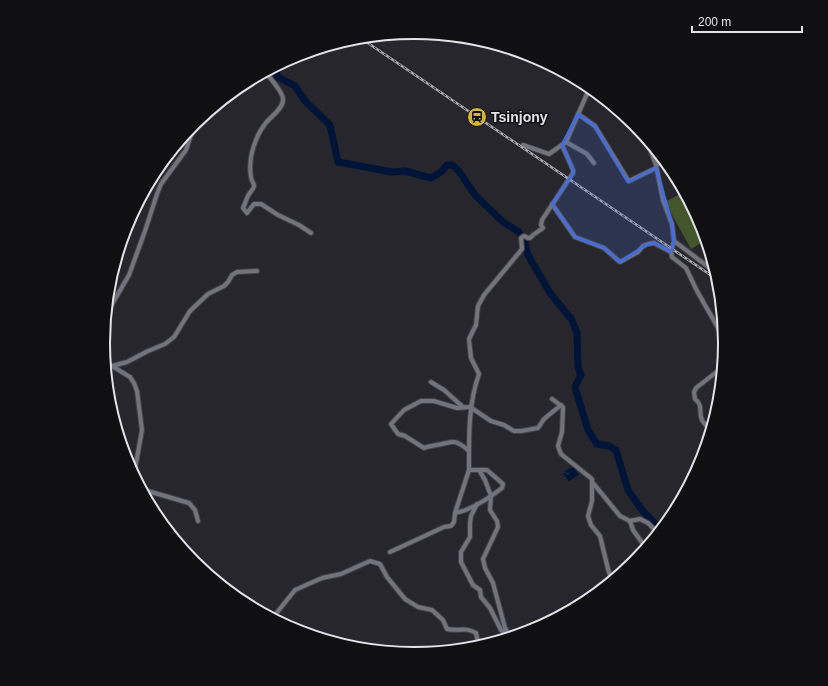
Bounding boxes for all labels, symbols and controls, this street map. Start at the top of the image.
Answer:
scale bar [692,8,802,34]
text: 200 m [698,15,731,29]
station icon: Tsinjony [466,106,488,128]
place label: Tsinjony [491,109,548,125]

